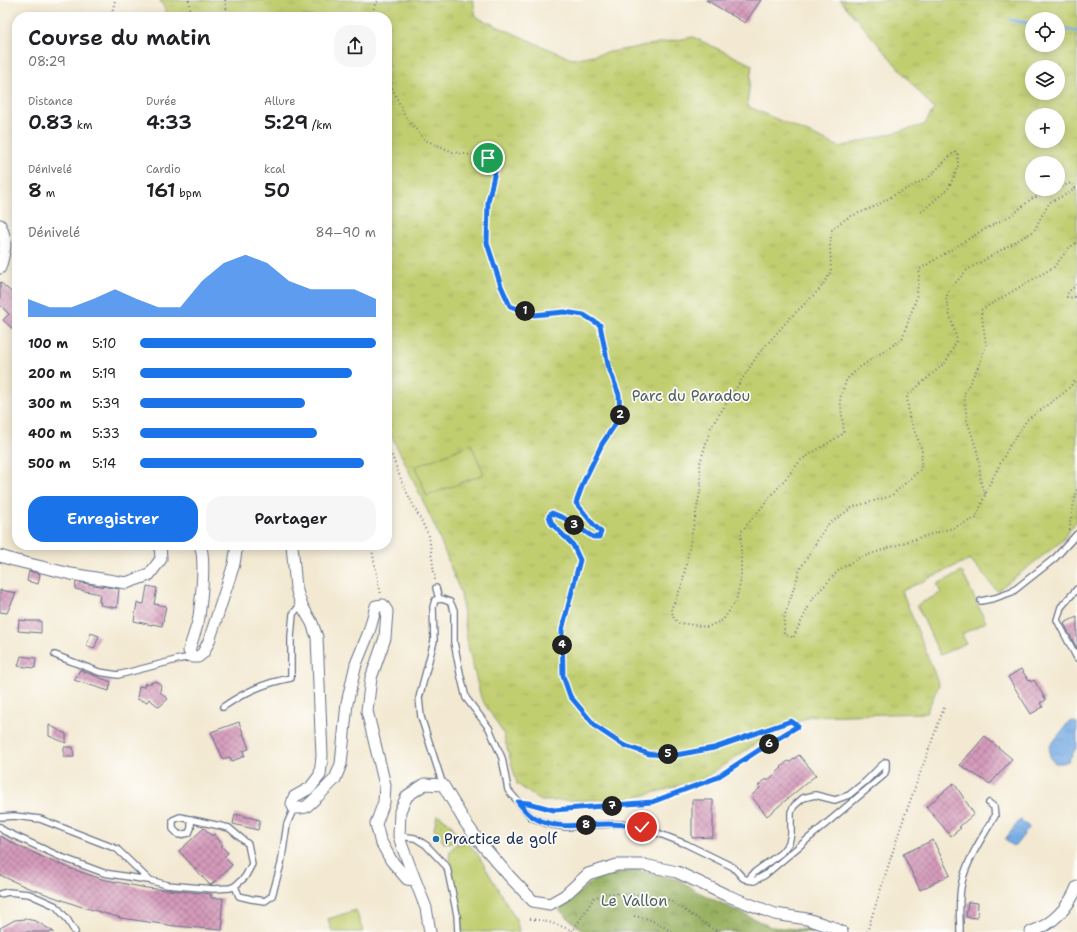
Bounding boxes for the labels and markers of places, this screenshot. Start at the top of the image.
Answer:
pin [471,141,505,175]
pin: 1 [515,301,535,321]
pin: 2 [610,405,630,425]
pin: 3 [564,515,584,535]
pin: 4 [552,635,572,655]
pin: 6 [759,734,779,754]
pin: 5 [658,744,678,764]
pin: 7 [602,796,622,816]
pin [625,810,659,844]
pin: 8 [576,815,596,835]
place label: Practice de golf [444,829,558,849]
marker: Practice de golf [431,834,441,844]

